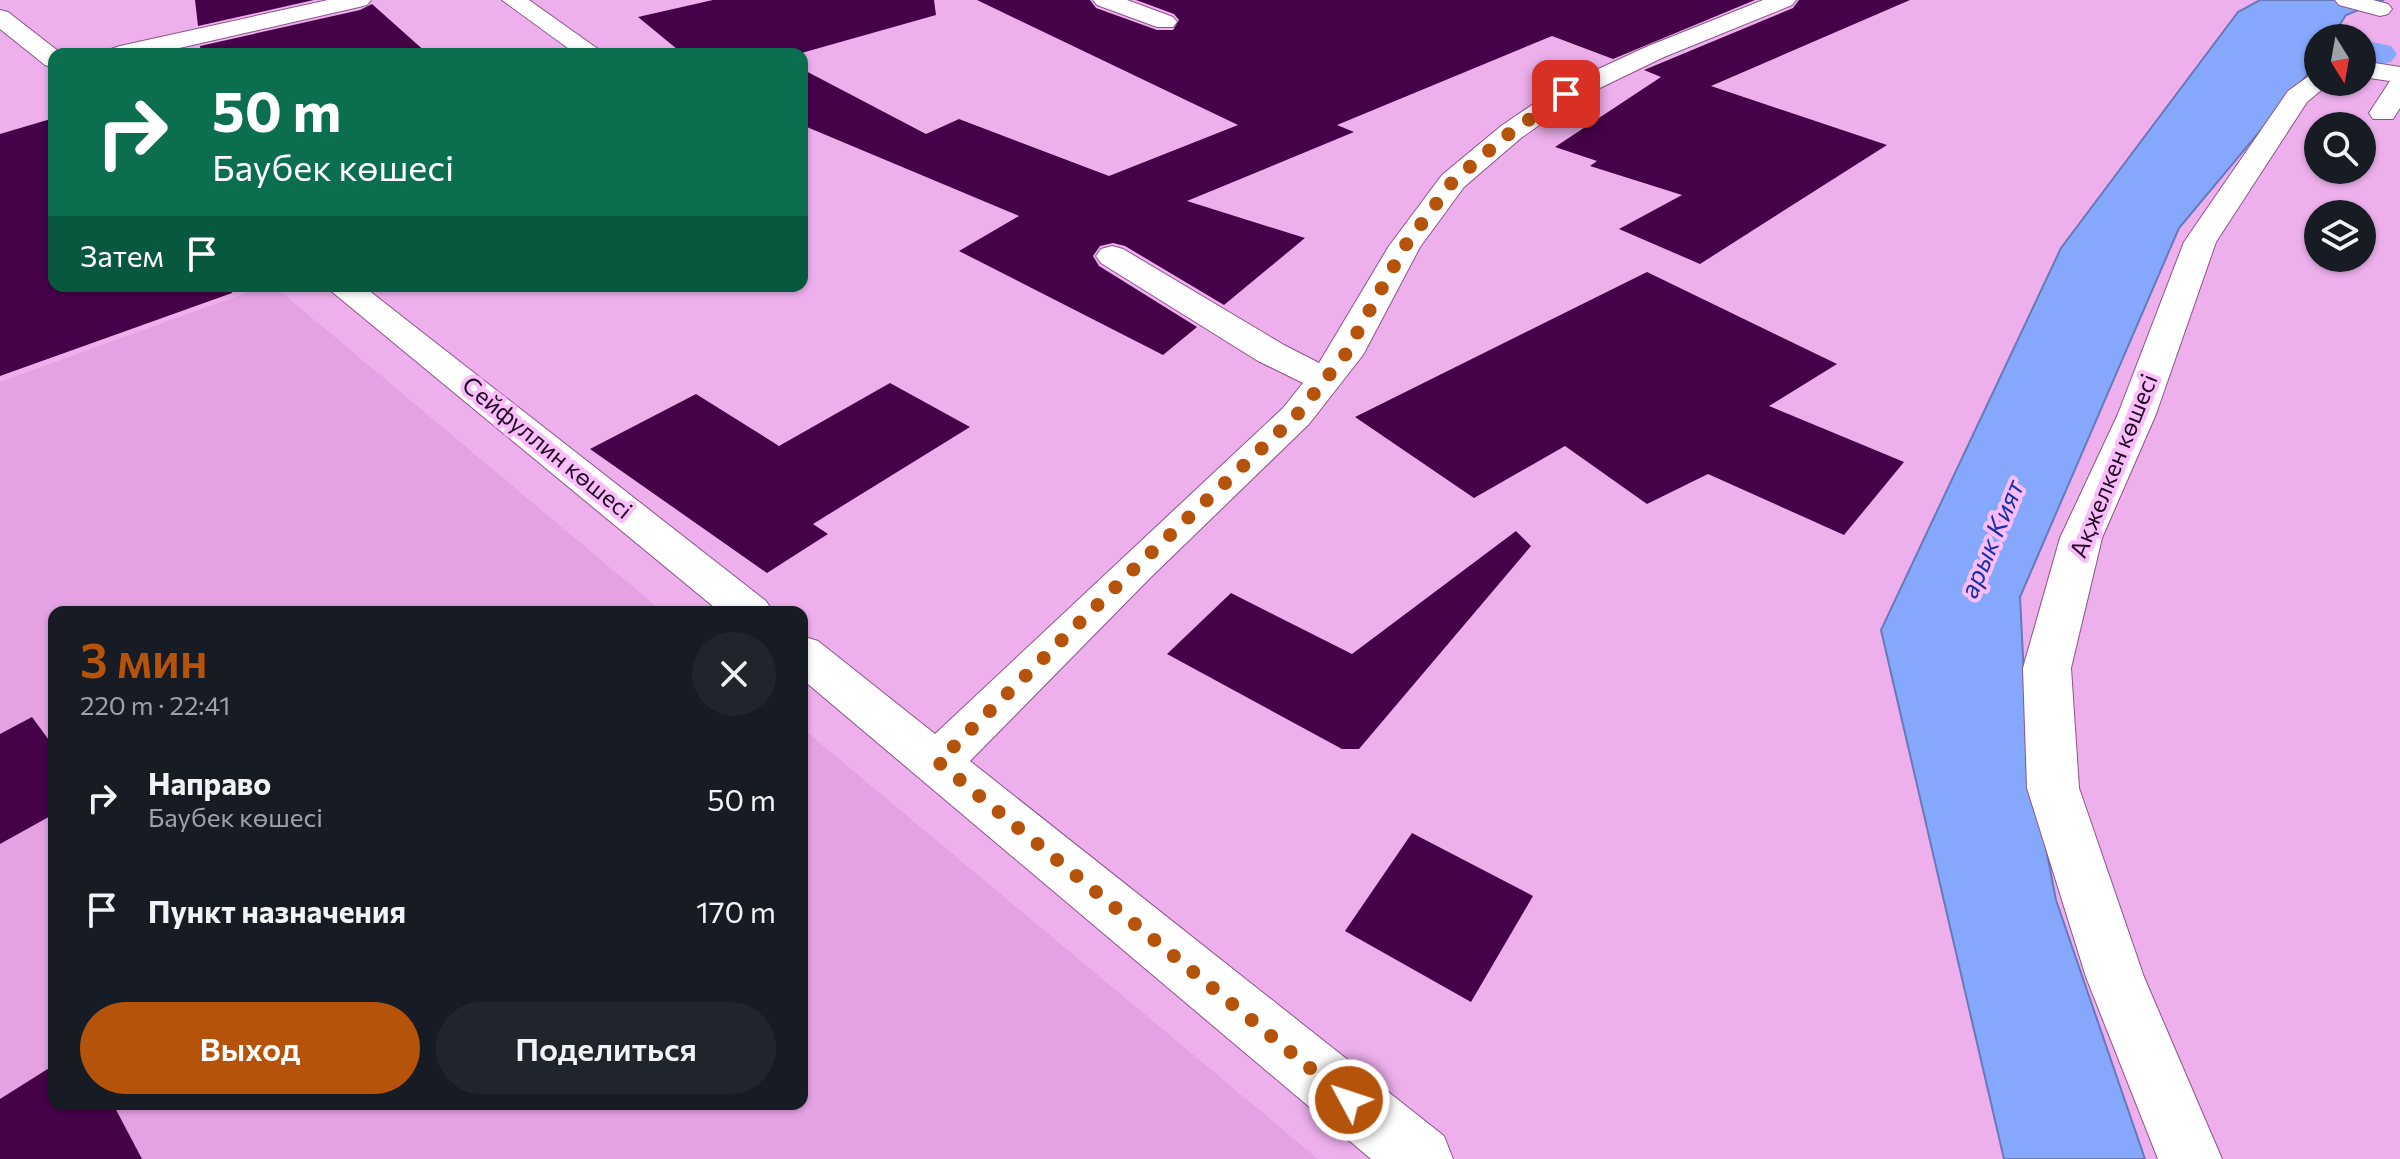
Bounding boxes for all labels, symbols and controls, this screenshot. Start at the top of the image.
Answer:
north arrow [2304,24,2376,96]
map controls [2304,24,2376,272]
pin [1532,60,1600,128]
icon: arrive [1544,72,1588,116]
text: 50 m [212,75,341,144]
icon: right [80,80,184,184]
button: search [2304,112,2376,184]
text: Баубек көшесі [212,144,454,188]
button: layers [2304,200,2376,272]
icon: arrive [180,232,224,276]
text: Затем [80,236,164,273]
street label: Сейфуллин көшесі [457,369,639,524]
street label: Ақжелкен көшесі [2063,369,2163,562]
water label: арык Кият [1952,473,2030,602]
text: 3 мин [80,629,208,688]
button: close [692,632,776,716]
text: 220 m · 22:41 [80,689,230,720]
text: Направо [148,764,271,801]
icon: right [80,776,124,820]
text: 50 m [707,780,776,817]
text: Баубек көшесі [148,801,323,832]
icon: arrive [80,888,124,932]
text: Пункт назначения [148,892,406,929]
text: 170 m [696,892,776,929]
button: Выход [80,1002,420,1094]
button: Поделиться [436,1002,776,1094]
position arrow [1307,1058,1391,1142]

